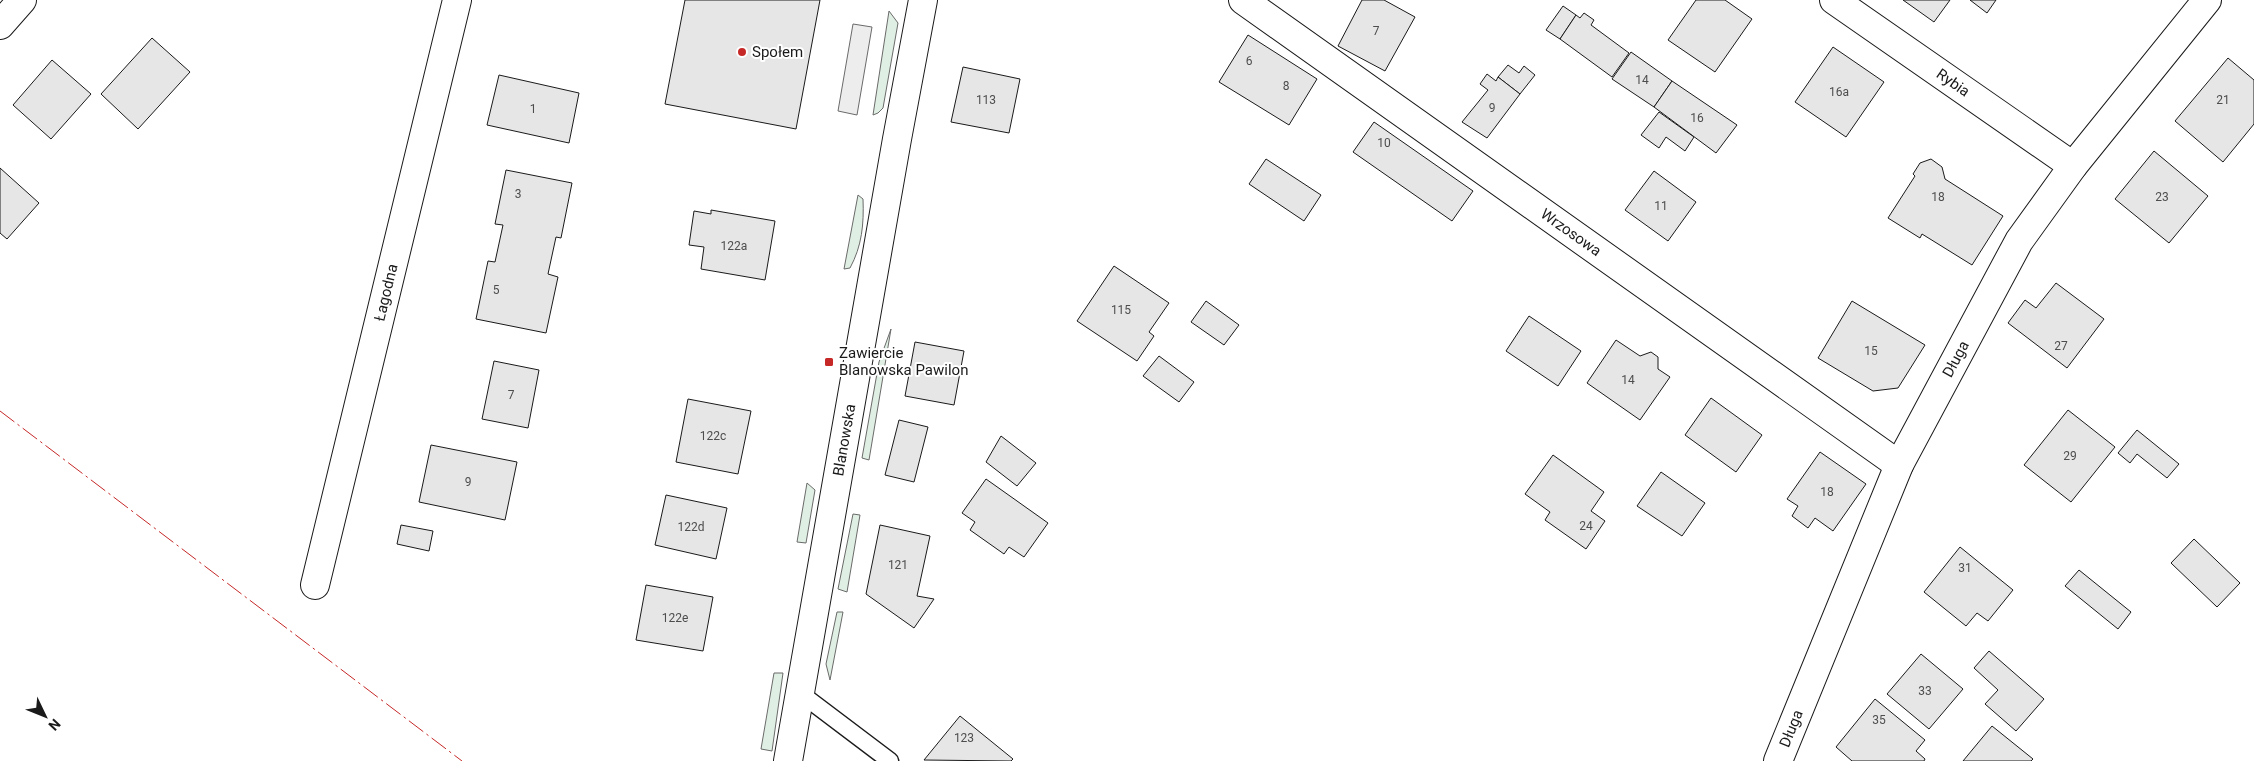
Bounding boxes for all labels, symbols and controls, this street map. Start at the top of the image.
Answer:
house number: 7 [1373,24,1380,38]
place label: Społem [752,43,803,61]
marker: Społem [736,46,748,58]
house number: 6 [1246,54,1253,68]
street label: Rybia [1933,65,1973,101]
house number: 14 [1635,73,1649,87]
house number: 8 [1283,79,1290,93]
house number: 16a [1829,85,1849,99]
house number: 113 [976,93,996,107]
house number: 21 [2216,93,2230,107]
house number: 9 [1489,101,1495,115]
house number: 1 [530,102,536,116]
house number: 16 [1690,111,1704,125]
house number: 10 [1377,136,1391,150]
house number: 3 [515,187,521,201]
house number: 18 [1931,190,1945,204]
house number: 23 [2155,190,2169,204]
house number: 11 [1654,199,1668,213]
street label: Wrzosowa [1537,205,1605,260]
house number: 122a [721,239,747,253]
street label: Łagodna [370,262,402,323]
house number: 5 [493,283,500,297]
house number: 115 [1111,303,1131,317]
street label: Długa [1939,338,1973,380]
house number: 27 [2054,339,2068,353]
place label: Zawiercie Blanowska Pawilon [839,344,968,379]
house number: 15 [1864,344,1878,358]
marker: Zawiercie Blanowska Pawilon [823,356,835,368]
house number: 14 [1621,373,1635,387]
house number: 7 [508,388,515,402]
street label: Blanowska [829,402,859,477]
house number: 122c [700,429,726,443]
house number: 29 [2063,449,2077,463]
house number: 9 [465,475,471,489]
house number: 18 [1820,485,1834,499]
house number: 24 [1579,519,1593,533]
house number: 122d [678,520,705,534]
house number: 121 [888,558,908,572]
house number: 31 [1958,561,1972,575]
house number: 122e [662,611,688,625]
house number: 33 [1918,684,1932,698]
north arrow [20,691,70,741]
street label: Długa [1776,707,1807,750]
house number: 35 [1872,713,1886,727]
text: N [45,716,64,734]
house number: 123 [954,731,974,745]

